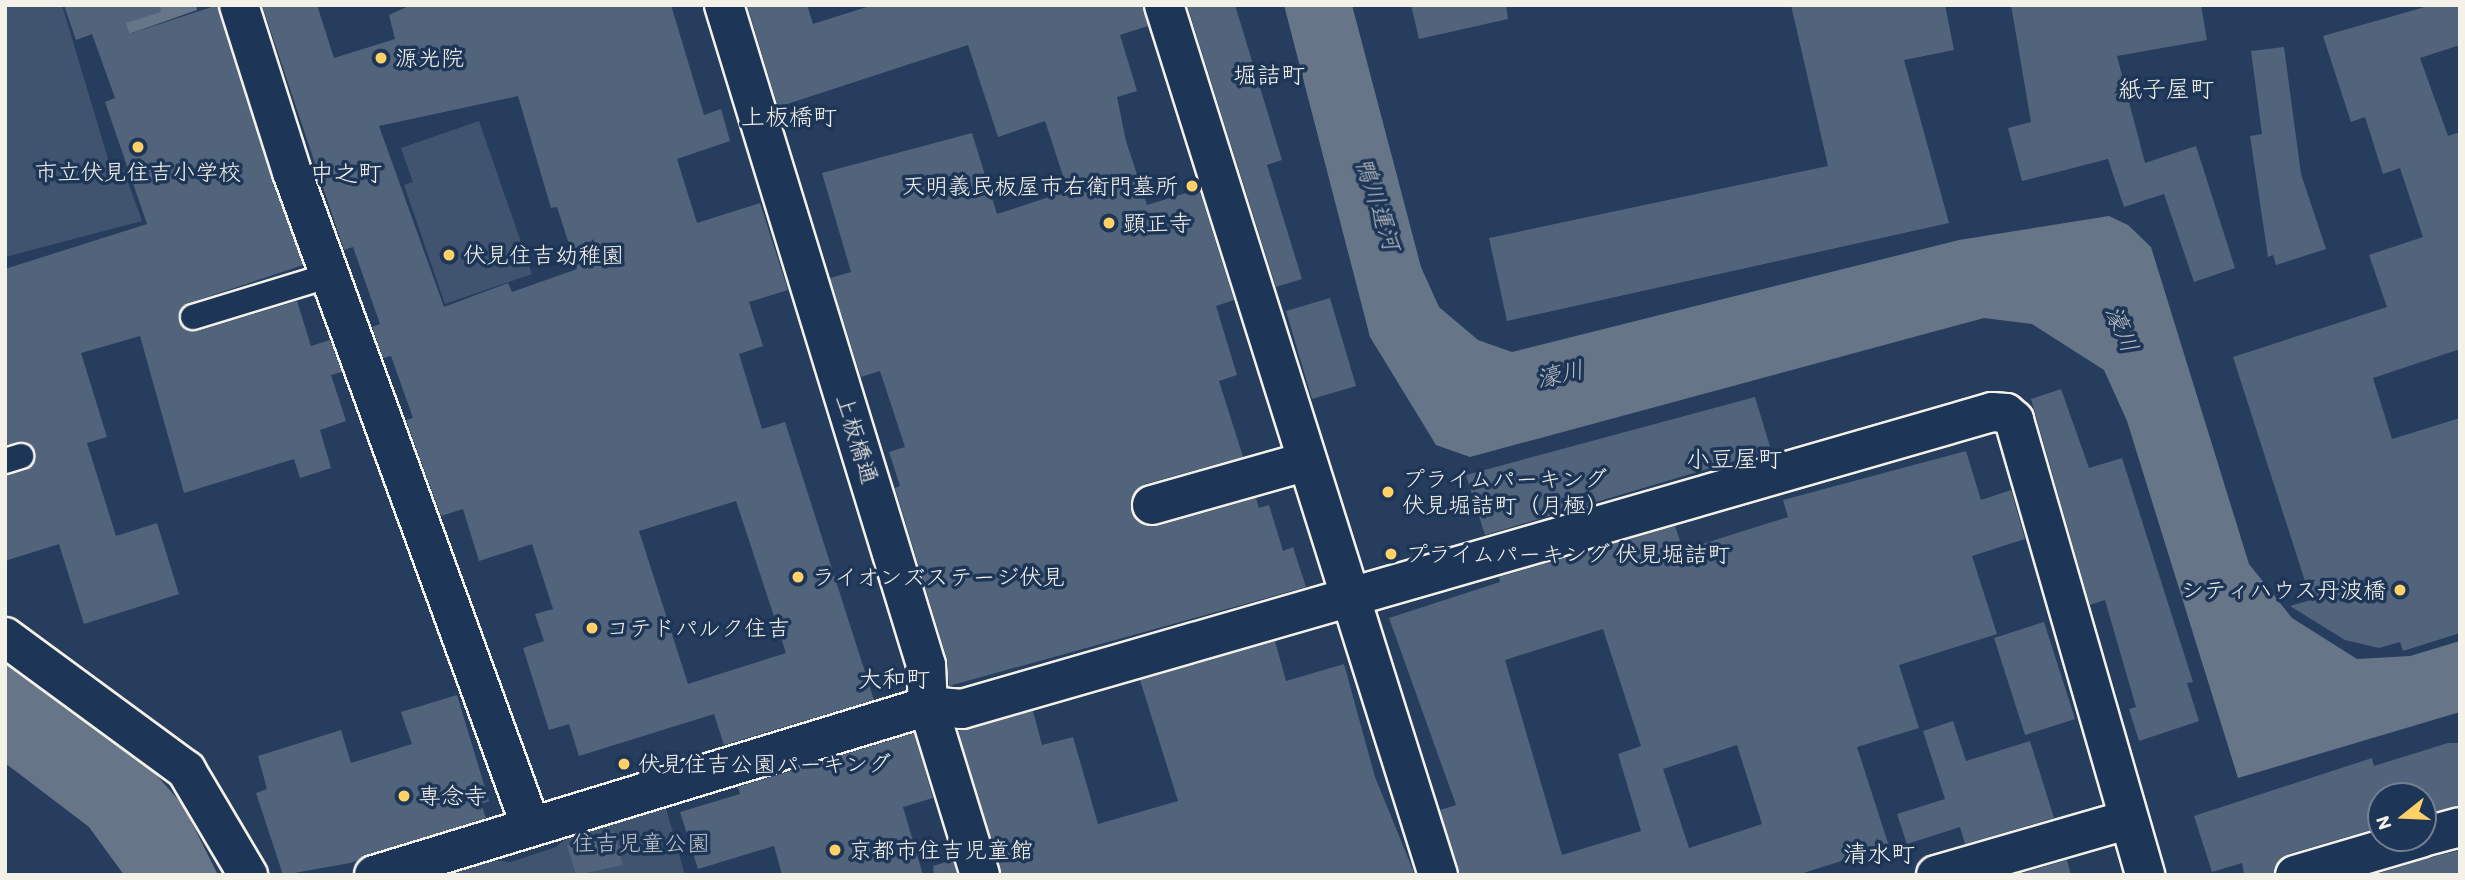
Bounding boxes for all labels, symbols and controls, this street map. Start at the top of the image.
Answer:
place label: 源光院 [395,44,464,72]
marker: 源光院 [373,50,389,66]
district label: 堀詰町 [1233,61,1305,89]
district label: 紙子屋町 [2118,75,2214,103]
district label: 上板橋町 [741,103,837,131]
marker: 市立伏見住吉小学校 [130,139,146,155]
water label: 鴨川運河 [1349,154,1407,254]
place label: 市立伏見住吉小学校 [35,158,241,186]
district label: 中之町 [310,159,382,187]
place label: 天明義民板屋市右衛門墓所 [902,172,1178,200]
marker: 天明義民板屋市右衛門墓所 [1184,178,1200,194]
place label: 顕正寺 [1123,209,1192,237]
marker: 顕正寺 [1101,215,1117,231]
place label: 伏見住吉幼稚園 [463,241,624,269]
marker: 伏見住吉幼稚園 [441,247,457,263]
water label: 濠川 [2099,301,2145,357]
water label: 濠川 [1533,355,1587,393]
street label: 上板橋通 [830,391,884,487]
district label: 小豆屋町 [1686,445,1782,473]
place label: プライムパーキング 伏見堀詰町（月極） [1402,465,1609,519]
marker: プライムパーキング 伏見堀詰町（月極） [1380,484,1396,500]
place label: プライムパーキング 伏見堀詰町 [1405,540,1732,568]
marker: プライムパーキング 伏見堀詰町 [1383,546,1399,562]
place label: ライオンズステージ伏見 [812,563,1065,591]
marker: ライオンズステージ伏見 [790,569,806,585]
place label: シティハウス丹波橋 [2179,576,2386,604]
marker: シティハウス丹波橋 [2392,582,2408,598]
place label: コテドパルク住吉 [606,614,790,642]
marker: コテドパルク住吉 [584,620,600,636]
district label: 大和町 [858,665,930,693]
place label: 伏見住吉公園パーキング [638,750,891,778]
marker: 伏見住吉公園パーキング [616,756,632,772]
place label: 専念寺 [418,782,487,810]
north arrow [2367,782,2437,852]
marker: 専念寺 [396,788,412,804]
text: N [2371,813,2396,833]
park label: 住吉児童公園 [572,829,710,857]
place label: 京都市住吉児童館 [849,836,1033,864]
district label: 清水町 [1843,840,1915,868]
marker: 京都市住吉児童館 [827,842,843,858]

